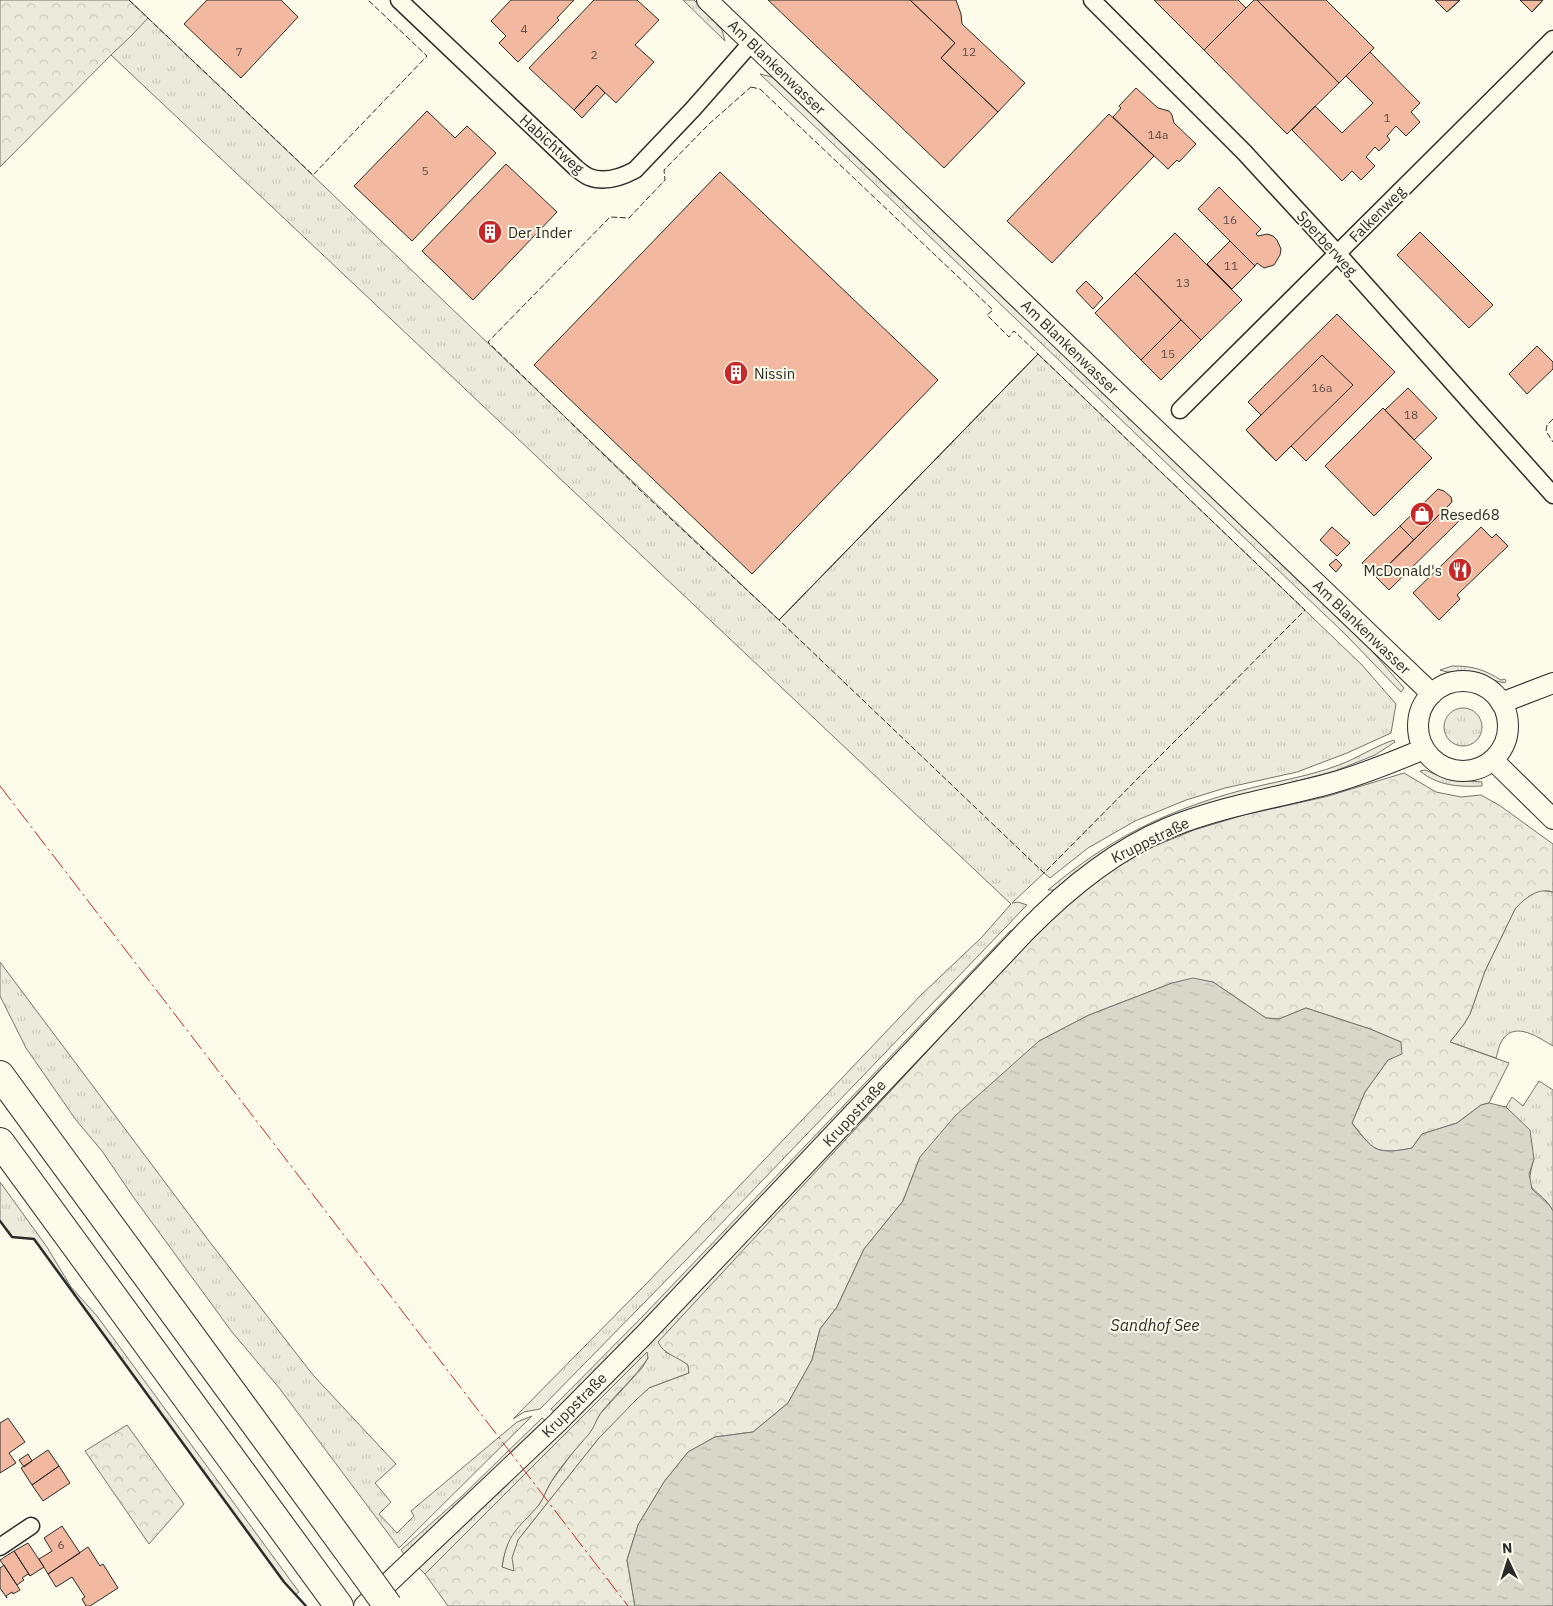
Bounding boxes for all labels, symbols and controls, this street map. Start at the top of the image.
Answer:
street label: Am Blankenwasser [724,15,830,119]
house number: 4 [520,21,528,36]
house number: 7 [235,44,243,59]
house number: 12 [962,44,976,59]
house number: 2 [590,47,598,62]
street label: Habichtweg [516,110,588,178]
house number: 1 [1383,110,1391,125]
house number: 14a [1148,127,1169,142]
house number: 5 [421,163,429,178]
street label: Falkenweg [1345,182,1409,246]
street label: Sperberweg [1293,206,1361,280]
house number: 16 [1223,212,1237,227]
building icon: Der Inder [477,219,503,245]
place label: Der Inder [508,223,573,242]
house number: 11 [1224,258,1238,273]
house number: 13 [1176,275,1190,290]
street label: Am Blankenwasser [1017,295,1123,399]
house number: 15 [1161,346,1175,361]
building icon: Nissin [723,360,749,386]
place label: Nissin [754,364,795,383]
house number: 16a [1312,380,1333,395]
house number: 18 [1404,407,1418,422]
shop icon: Resed68 [1409,501,1435,527]
place label: Resed68 [1440,505,1500,524]
restaurant icon: McDonald's [1447,557,1473,583]
place label: McDonald's [1364,561,1442,580]
street label: Am Blankenwasser [1309,575,1415,679]
street label: Kruppstraße [1108,813,1192,867]
street label: Kruppstraße [818,1076,890,1150]
water label: Sandhof See [1111,1315,1199,1335]
street label: Kruppstraße [537,1368,611,1442]
north arrow [1483,1536,1533,1586]
house number: 6 [57,1537,65,1552]
text: N [1501,1539,1513,1557]

